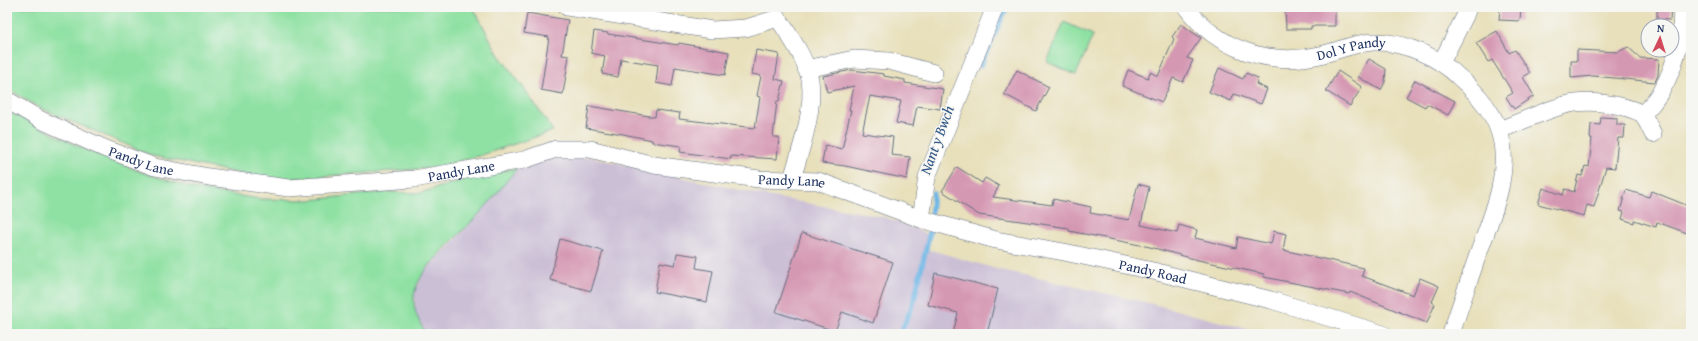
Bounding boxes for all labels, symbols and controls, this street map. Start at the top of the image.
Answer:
north arrow [1640,18,1680,58]
text: N [1656,20,1666,36]
street label: Dol Y Pandy [1315,32,1387,65]
water label: Nant y Bwch [914,102,959,177]
street label: Pandy Lane [106,141,176,180]
street label: Pandy Lane [427,155,497,186]
street label: Pandy Lane [758,169,829,193]
street label: Pandy Road [1117,254,1189,289]

